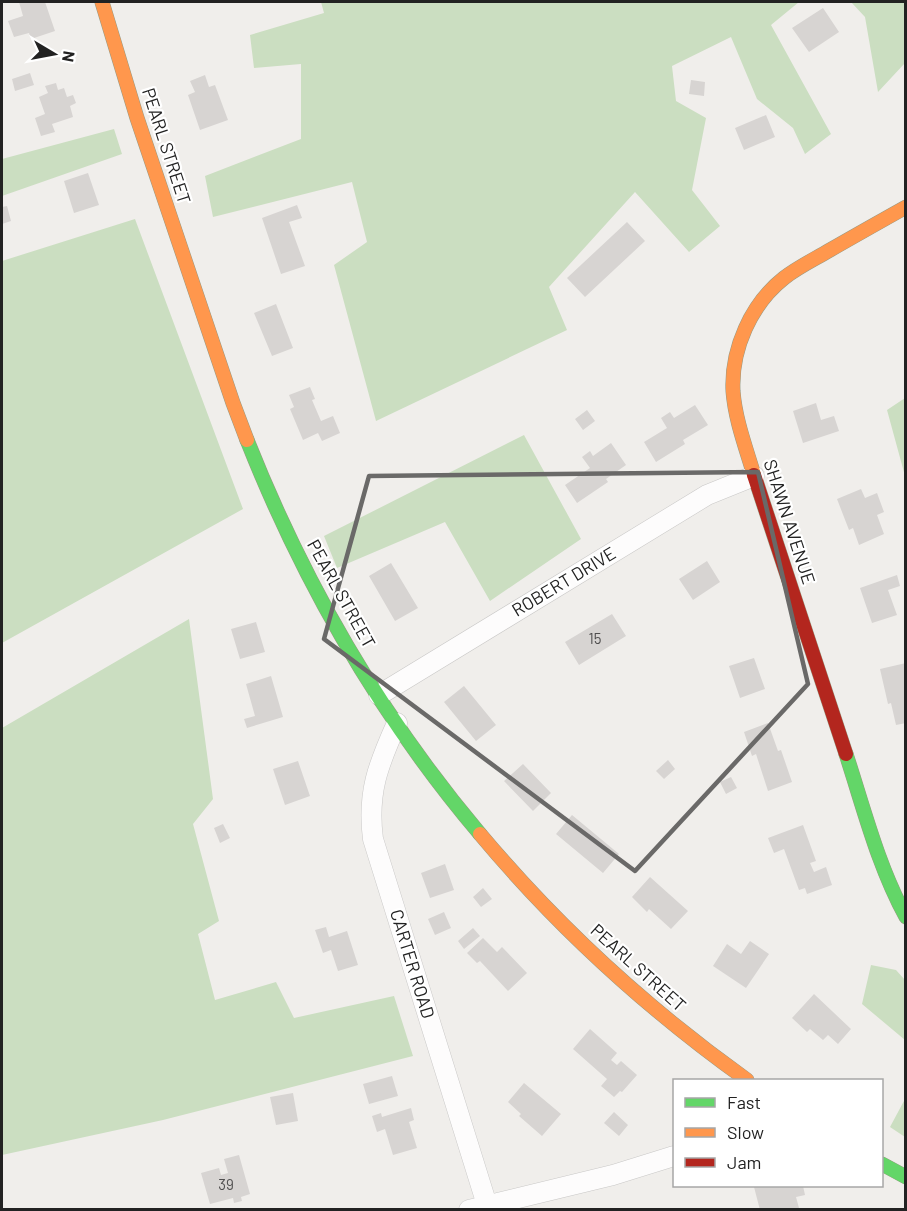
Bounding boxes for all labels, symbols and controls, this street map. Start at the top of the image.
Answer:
north arrow [24,24,84,84]
text: N [59,50,80,64]
street label: PEARL STREET [138,85,196,207]
street label: SHAWN AVENUE [759,457,820,587]
street label: PEARL STREET [303,535,381,652]
street label: ROBERT DRIVE [508,542,619,621]
house number: 15 [589,629,601,647]
street label: CARTER ROAD [386,907,440,1021]
street label: PEARL STREET [586,919,691,1016]
legend [673,1079,883,1187]
text: Fast [727,1091,761,1113]
text: Slow [727,1121,764,1143]
text: Jam [727,1151,761,1173]
house number: 39 [218,1175,234,1193]

